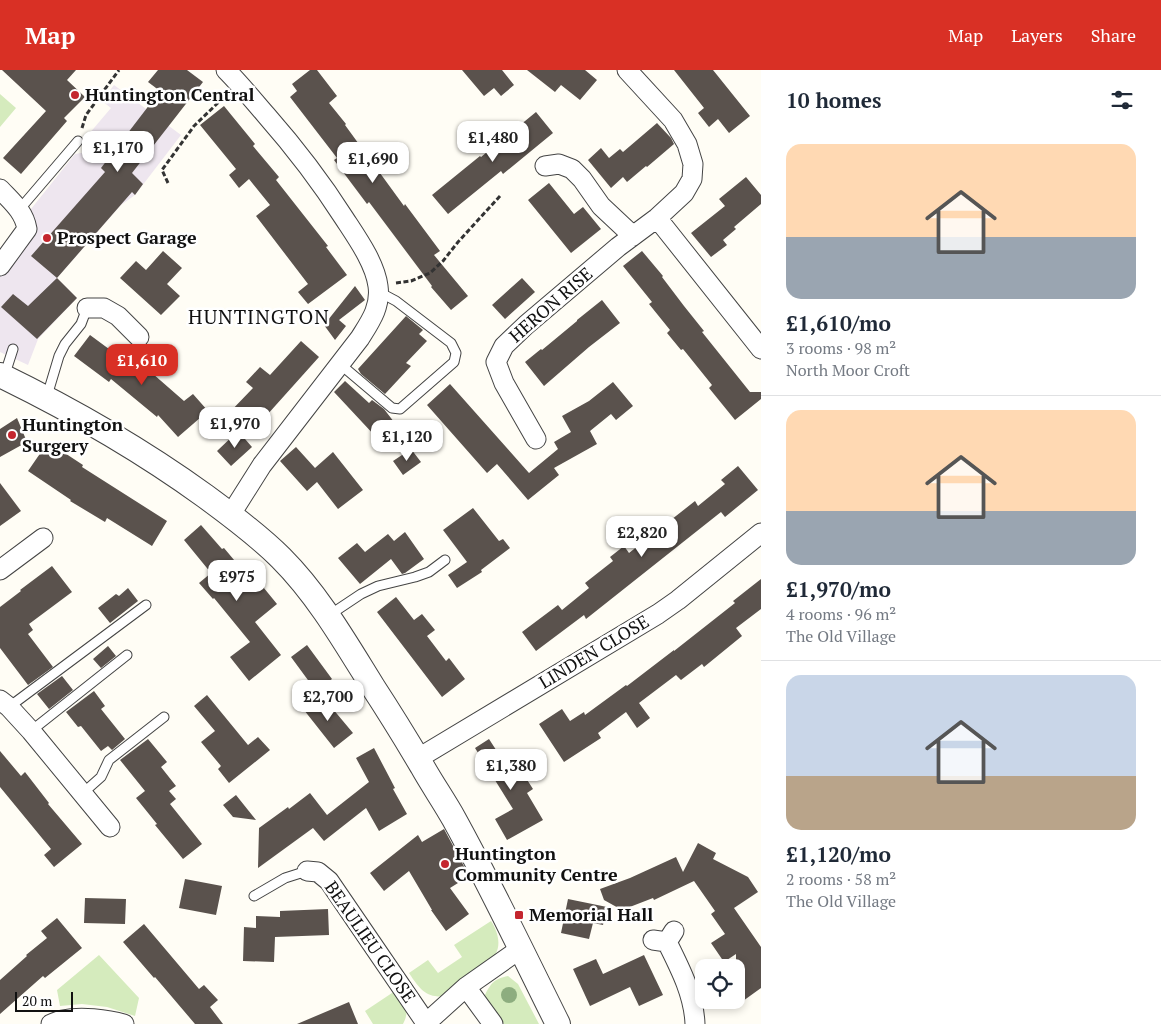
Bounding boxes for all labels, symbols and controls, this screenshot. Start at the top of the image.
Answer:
text: Map [25,19,75,51]
text: Map [948,23,983,47]
text: Layers [1011,23,1063,47]
text: Share [1091,23,1136,47]
place label: Huntington Central [85,82,254,106]
text: 10 homes [786,86,882,114]
icon: filters [1108,86,1136,114]
marker: Huntington Central [69,89,81,101]
pin: £1,480 [452,121,534,163]
text: £1,480 [468,126,518,148]
pin: £1,170 [77,131,159,173]
text: £1,170 [93,136,143,158]
pin: £1,690 [332,142,414,184]
text: £1,690 [348,147,398,169]
icon: home [916,177,1006,267]
place label: Prospect Garage [57,225,197,249]
marker: Prospect Garage [41,232,53,244]
street label: HERON RISE [503,261,597,347]
district label: HUNTINGTON [188,303,330,330]
text: £1,610/mo [786,309,891,337]
text: 3 rooms · 98 m² [786,337,896,359]
pin: £1,610 [101,344,183,386]
text: £1,610 [117,349,167,371]
text: North Moor Croft [786,359,910,381]
pin: £1,970 [194,406,276,449]
place label: Huntington Surgery [22,412,123,457]
text: £1,970 [210,412,260,434]
pin: £1,120 [366,420,448,462]
text: £1,120 [382,425,432,447]
marker: Huntington Surgery [6,429,18,441]
icon: home [916,442,1006,532]
pin: £2,820 [601,516,683,558]
text: £2,820 [617,521,667,543]
pin: £975 [207,560,267,602]
text: £975 [219,565,255,587]
text: £1,970/mo [786,575,891,603]
text: 4 rooms · 96 m² [786,603,896,625]
street label: LINDEN CLOSE [534,609,653,694]
text: The Old Village [786,625,896,647]
pin: £2,700 [287,680,369,722]
text: £2,700 [303,685,353,707]
icon: home [916,707,1006,797]
pin: £1,380 [470,748,552,791]
text: £1,380 [486,754,536,776]
text: £1,120/mo [786,840,891,868]
place label: Huntington Community Centre [455,841,618,886]
marker: Huntington Community Centre [439,858,451,870]
text: 2 rooms · 58 m² [786,868,896,890]
street label: BEAULIEU CLOSE [320,876,422,1007]
text: The Old Village [786,890,896,912]
place label: Memorial Hall [529,902,653,926]
marker: Memorial Hall [513,909,525,921]
map controls [695,959,745,1009]
button: locate [695,959,745,1009]
scale bar [15,989,72,1012]
text: 20 m [22,991,52,1010]

